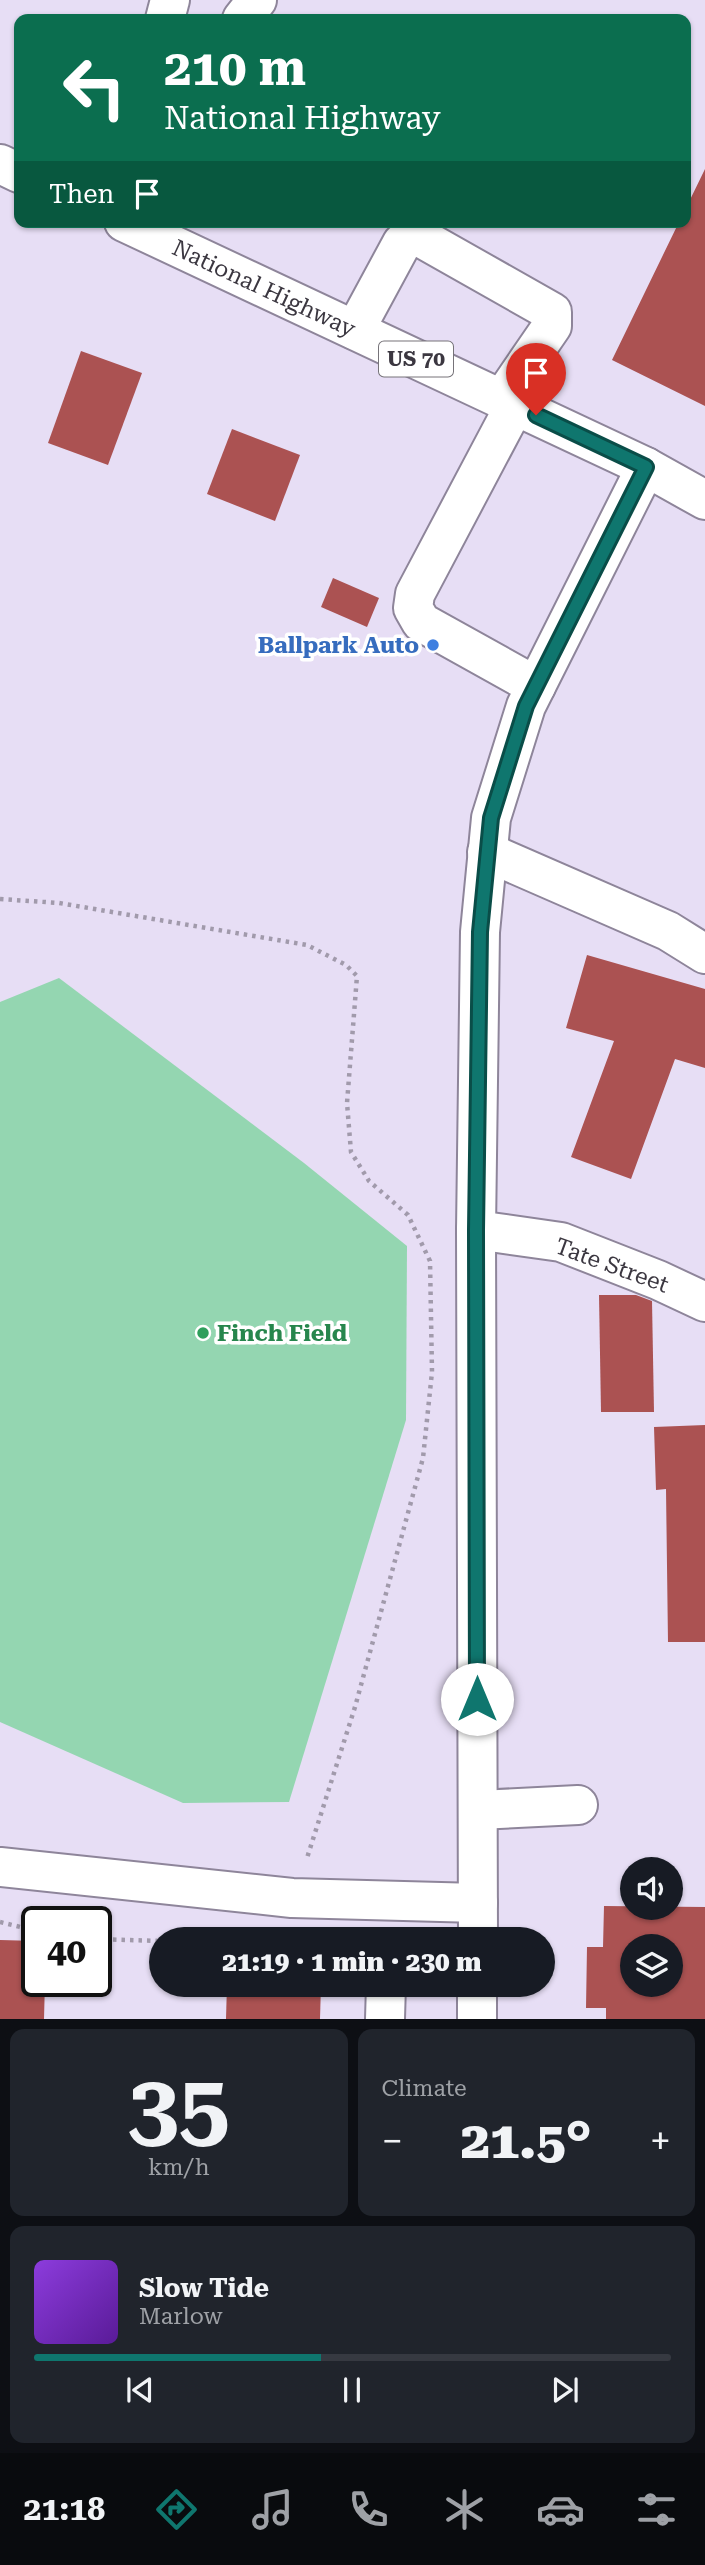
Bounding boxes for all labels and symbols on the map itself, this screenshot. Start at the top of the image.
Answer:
street label: National Highway [168,234,360,343]
road number: US 70 [379,342,453,376]
pin [506,343,566,415]
place label: Ballpark Auto [258,632,419,659]
marker: Ballpark Auto [425,637,441,653]
street label: Tate Street [551,1232,673,1299]
place label: Finch Field [217,1320,347,1347]
marker: Finch Field [195,1325,211,1341]
position arrow [440,1662,514,1736]
speed limit sign: 40 [21,1906,112,1997]

